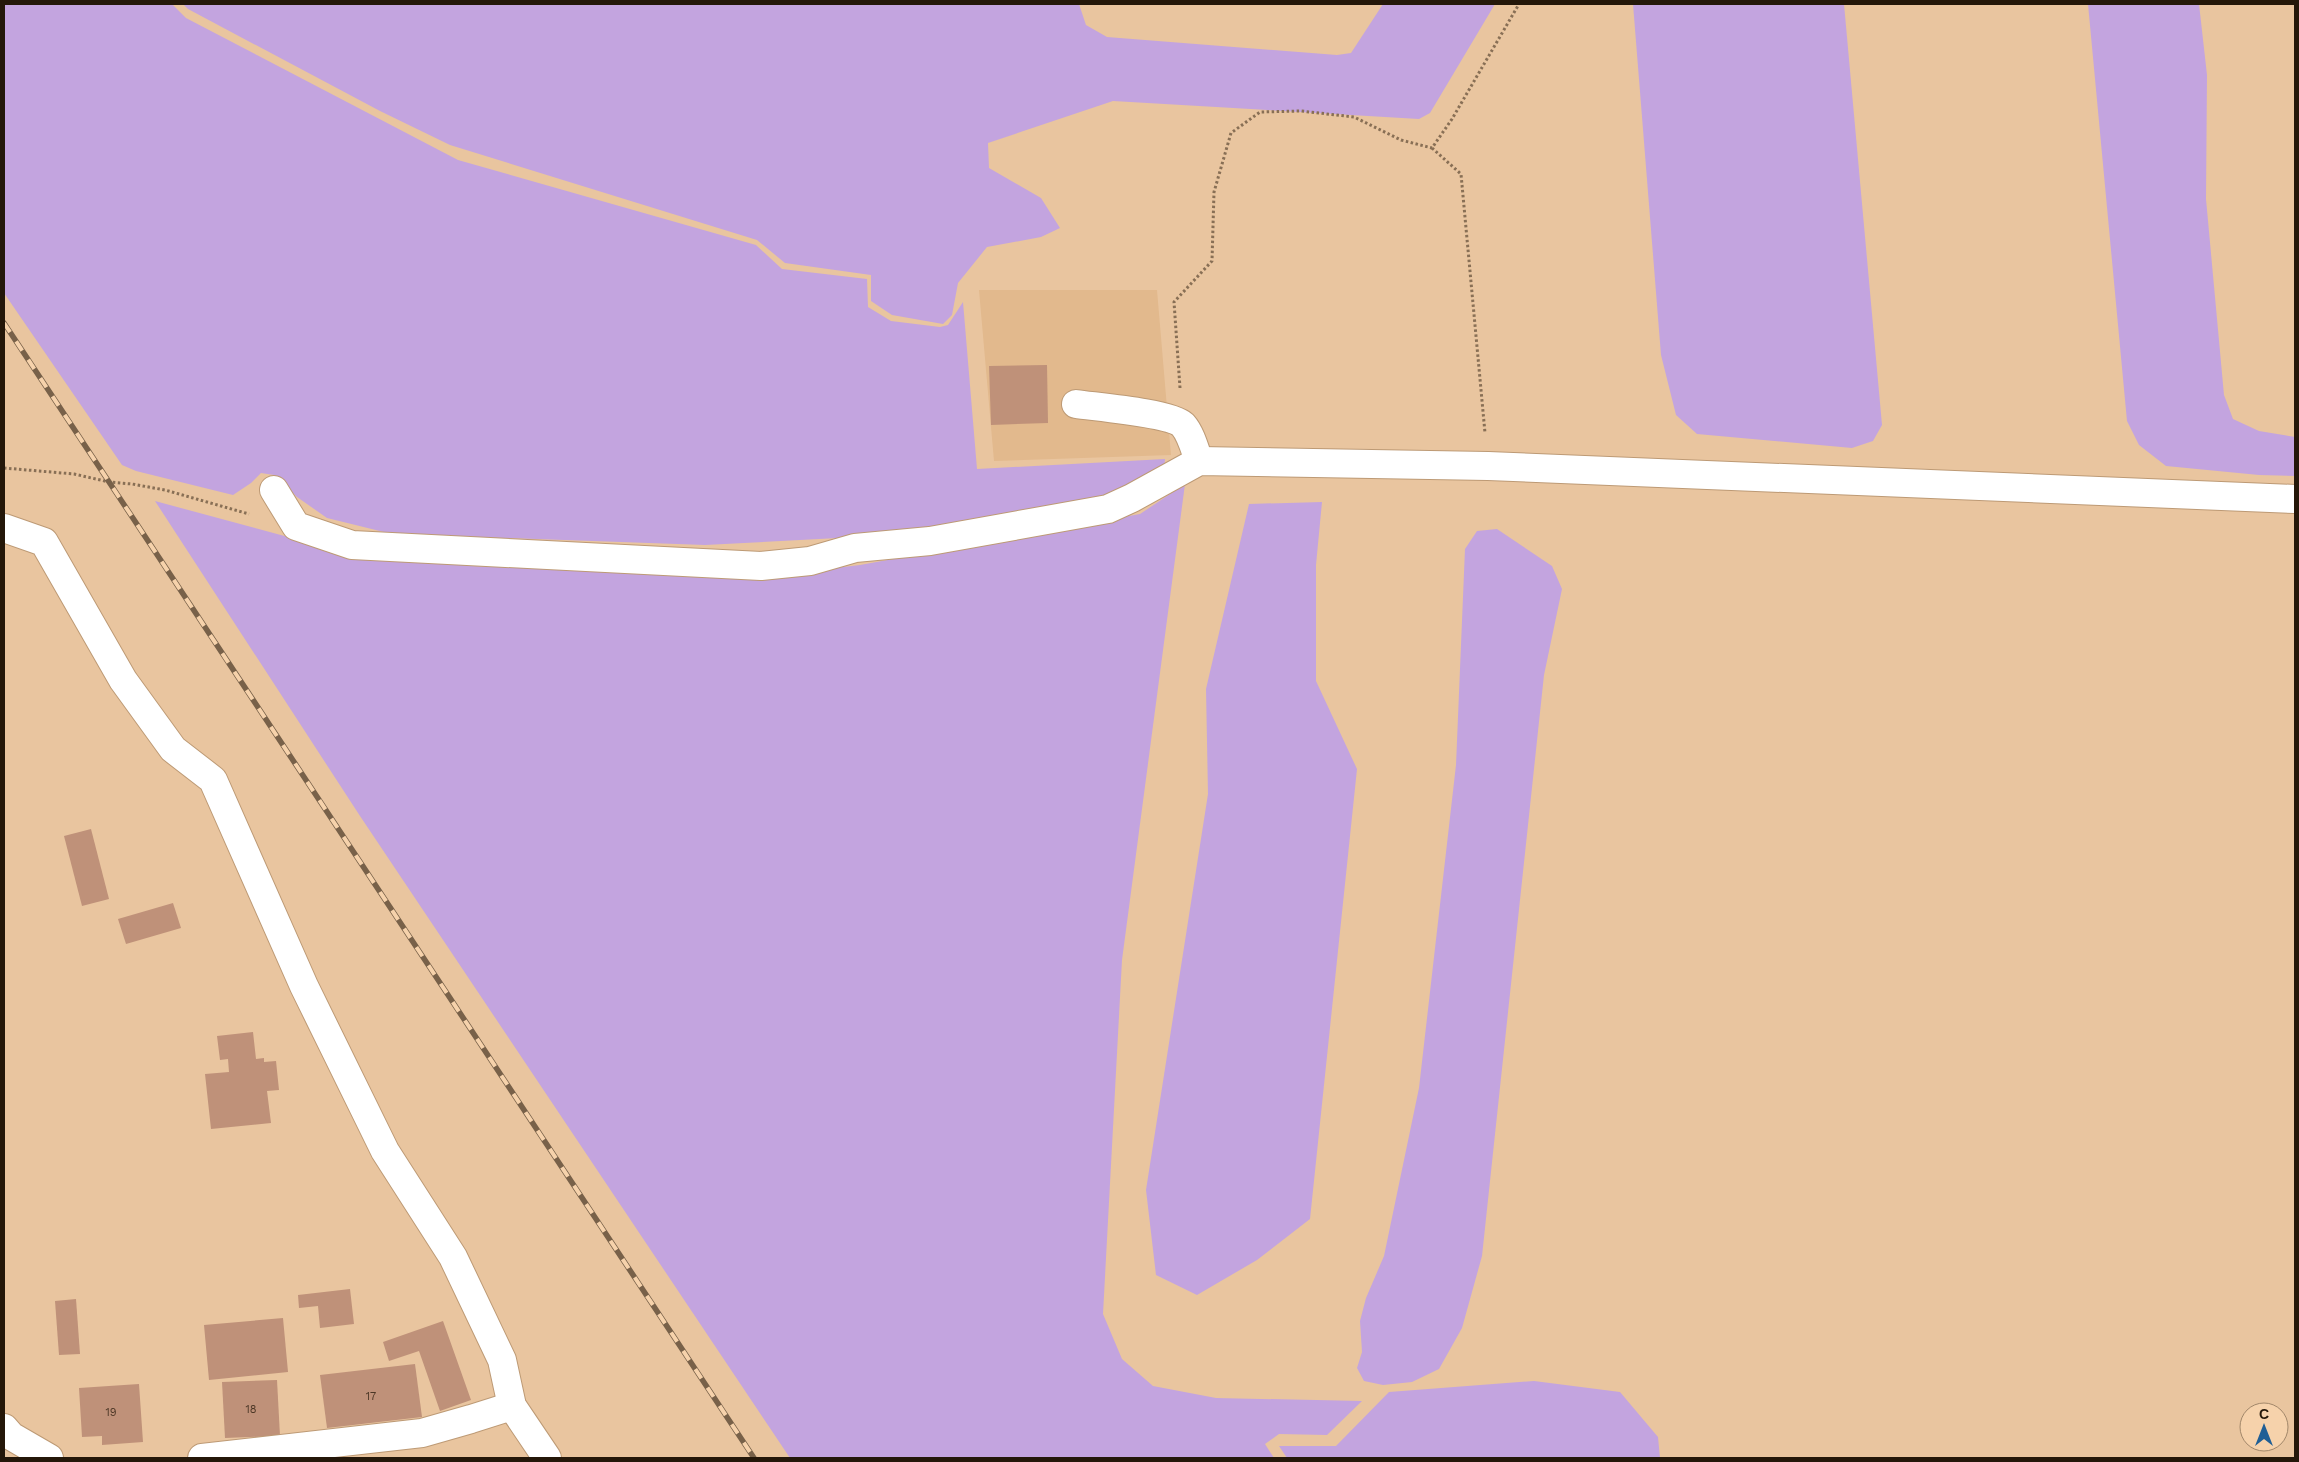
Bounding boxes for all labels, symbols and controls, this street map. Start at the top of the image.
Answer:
house number: 17 [366,1390,376,1403]
north arrow [2239,1402,2289,1452]
house number: 18 [245,1403,257,1416]
house number: 19 [105,1406,117,1419]
text: С [2259,1406,2269,1422]

